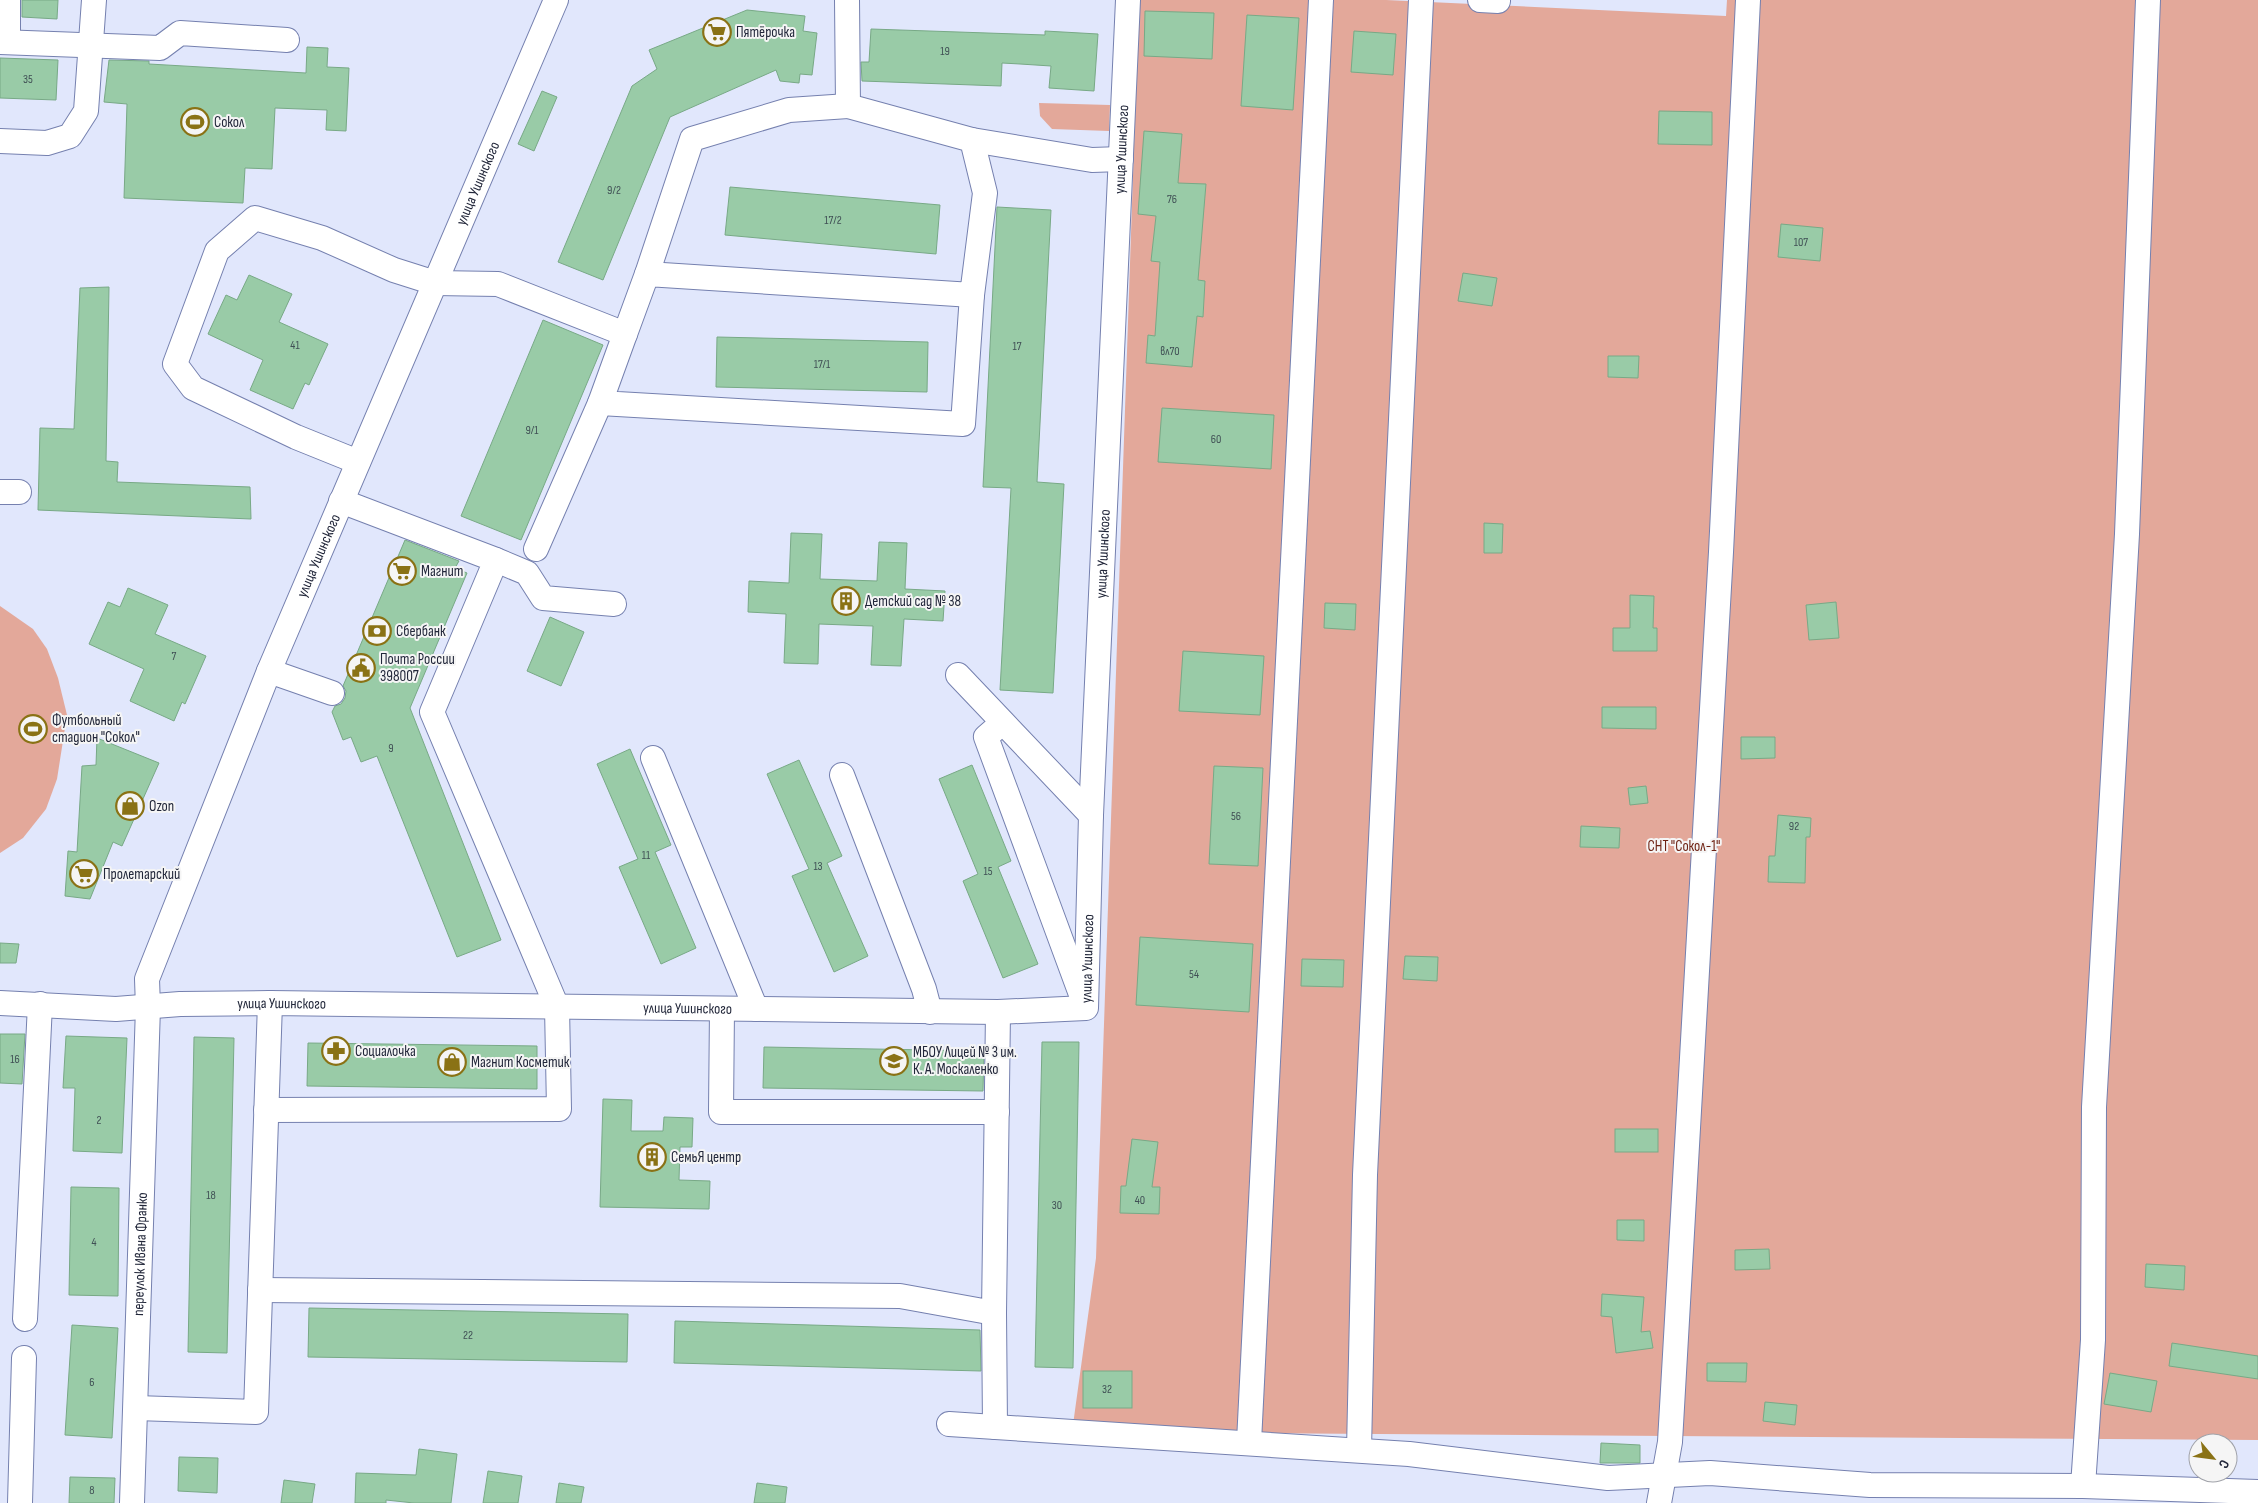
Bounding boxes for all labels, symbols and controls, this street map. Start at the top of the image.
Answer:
supermarket icon: Пятёрочка [702,17,732,47]
place label: Пятёрочка [736,23,795,42]
house number: 19 [940,44,950,59]
house number: 35 [23,72,33,87]
street label: улица Ушинского [1110,104,1133,194]
sports icon: Сокол [180,107,210,137]
place label: Сокол [214,113,245,132]
street label: улица Ушинского [452,139,504,228]
house number: 9/2 [607,183,621,198]
house number: 76 [1167,192,1177,207]
house number: 17/2 [824,213,842,228]
house number: 107 [1794,235,1808,250]
house number: 41 [290,338,300,353]
house number: 17 [1013,339,1022,354]
house number: вл70 [1160,344,1180,359]
house number: 17/1 [814,357,831,372]
house number: 9/1 [525,423,539,438]
house number: 60 [1211,432,1221,447]
street label: улица Ушинского [1092,509,1115,599]
street label: улица Ушинского [293,511,345,601]
supermarket icon: Магнит [387,556,417,586]
place label: Магнит [421,562,463,581]
building icon: Детский сад № 38 [831,586,861,616]
place label: Детский сад № 38 [865,592,961,611]
bank icon: Сбербанк [362,616,392,646]
place label: Сбербанк [396,622,446,641]
house number: 7 [172,649,177,664]
place label: Почта России 398007 [380,650,455,686]
public building icon: Почта России 398007 [346,653,376,683]
place label: Футбольный стадион "Сокол" [52,711,140,747]
sports icon: Футбольный стадион "Сокол" [18,714,48,744]
house number: 9 [388,741,394,756]
shop icon: Ozon [115,791,145,821]
place label: Ozon [149,797,174,816]
house number: 56 [1231,809,1241,824]
house number: 92 [1789,819,1799,834]
park label: СНТ "Сокол-1" [1648,837,1720,856]
house number: 11 [642,848,651,863]
supermarket icon: Пролетарский [69,859,99,889]
house number: 13 [813,859,823,874]
house number: 15 [983,864,993,879]
place label: Пролетарский [103,865,180,884]
street label: улица Ушинского [1077,914,1098,1003]
house number: 54 [1189,967,1199,982]
street label: улица Ушинского [237,994,326,1014]
street label: улица Ушинского [643,999,732,1019]
pharmacy icon: Социалочка [321,1036,351,1066]
place label: Социалочка [355,1042,416,1061]
place label: МБОУ Лицей № 3 им. К. А. Москаленко [913,1043,1017,1079]
school or university icon: МБОУ Лицей № 3 им. К. А. Москаленко [879,1046,909,1076]
shop icon: Магнит Косметик [437,1047,467,1077]
house number: 16 [10,1052,20,1067]
place label: Магнит Косметик [471,1053,570,1072]
house number: 2 [97,1113,102,1128]
building icon: СемьЯ центр [637,1142,667,1172]
place label: СемьЯ центр [671,1148,741,1167]
house number: 18 [206,1188,216,1203]
street label: переулок Ивана Франко [129,1192,152,1316]
house number: 40 [1135,1193,1145,1208]
house number: 30 [1052,1198,1062,1213]
house number: 4 [91,1235,97,1250]
house number: 22 [463,1328,473,1343]
house number: 6 [89,1375,95,1390]
house number: 32 [1102,1382,1112,1397]
north arrow [2188,1433,2238,1483]
text: С [2215,1457,2233,1471]
house number: 8 [89,1483,95,1498]

